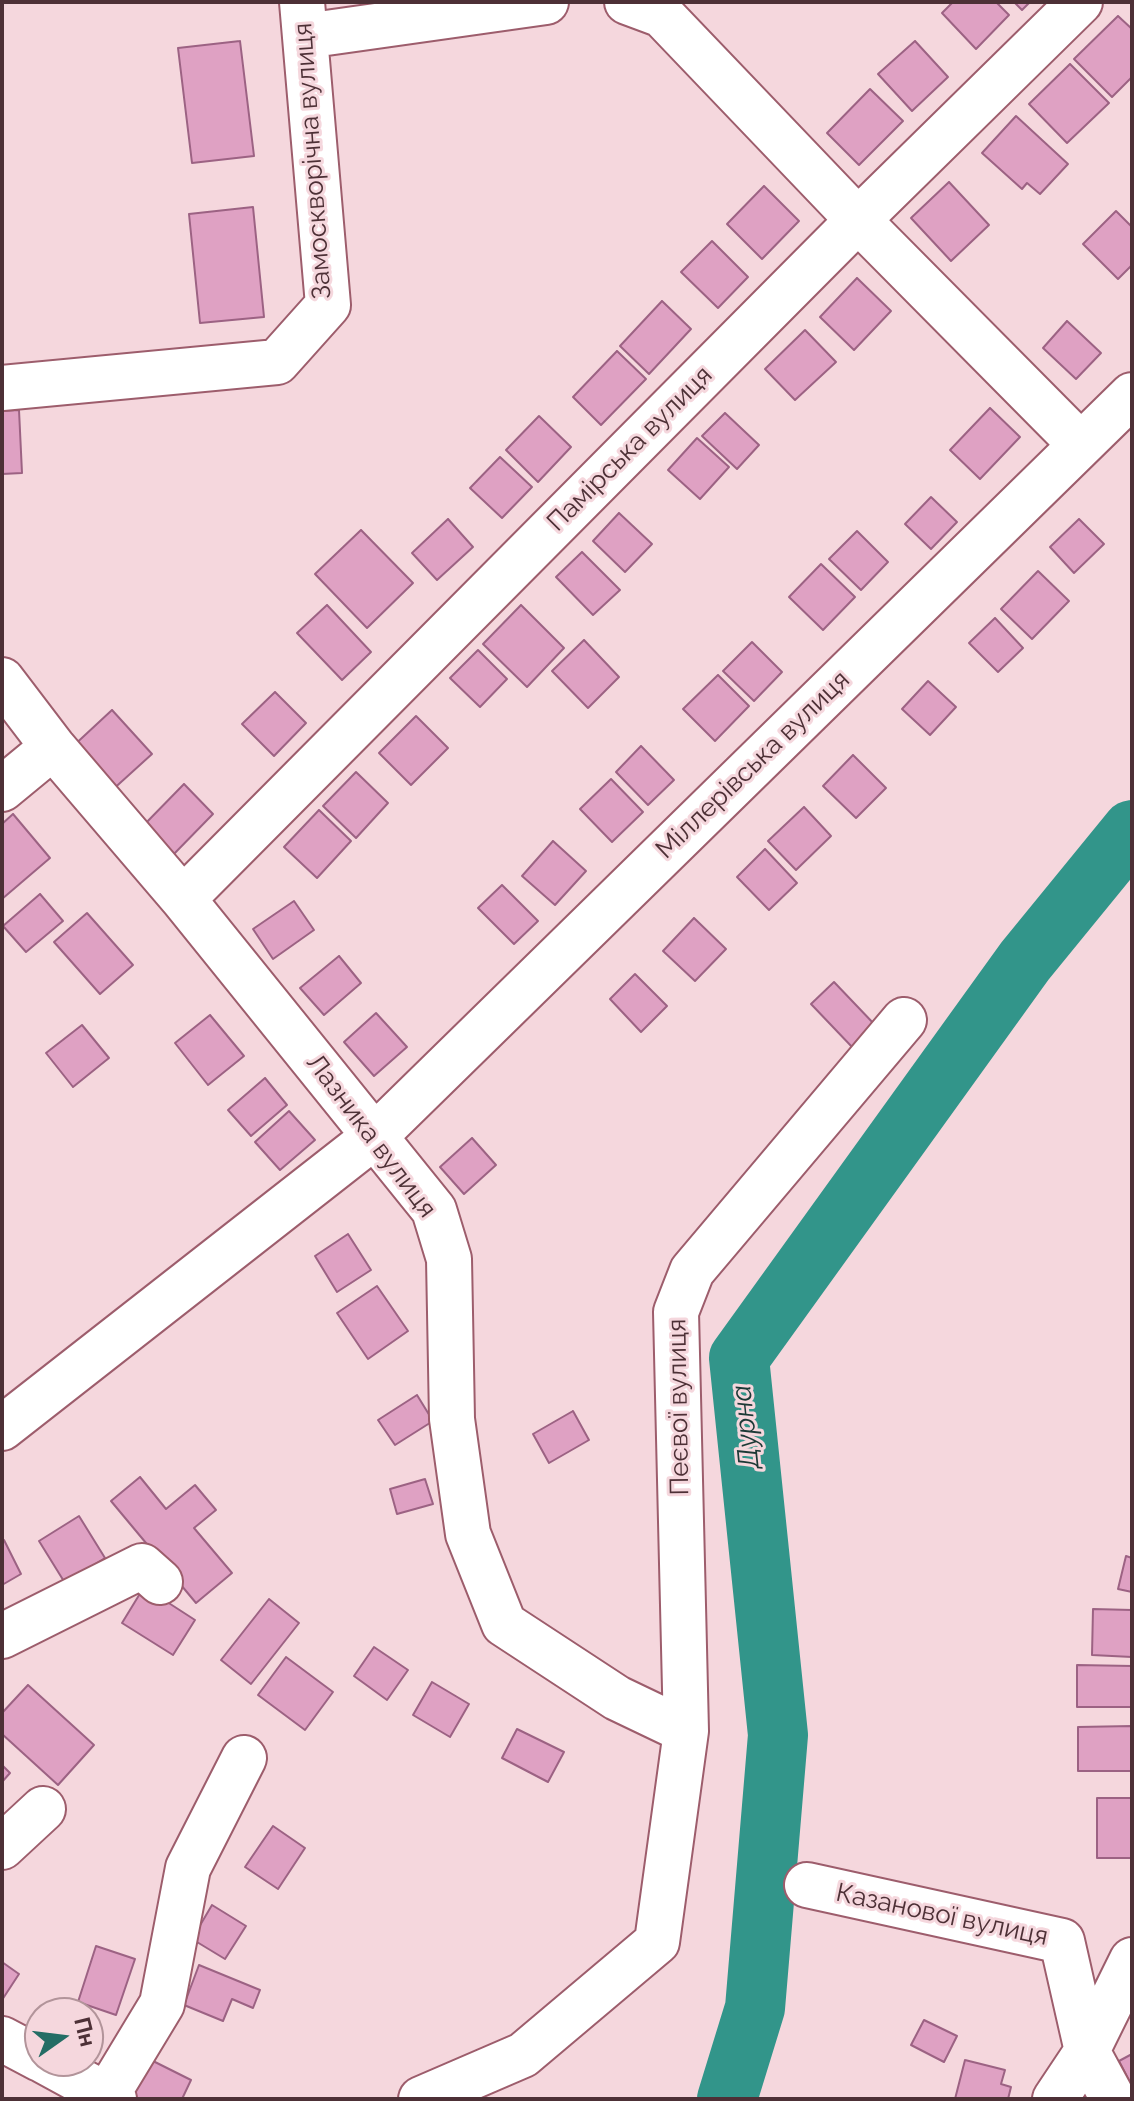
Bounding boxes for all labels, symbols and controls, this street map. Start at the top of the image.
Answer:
street label: Замоскворічна вулиця [288,22,338,300]
street label: Памірська вулиця [541,360,719,538]
street label: Міллерівська вулиця [650,665,856,865]
street label: Лазника вулиця [299,1048,443,1224]
street label: Пеєвої вулиця [662,1318,696,1496]
water label: Дурна [725,1383,767,1471]
street label: Казанової вулиця [833,1877,1051,1953]
north arrow [24,1997,104,2077]
text: Пн [69,2014,101,2049]

